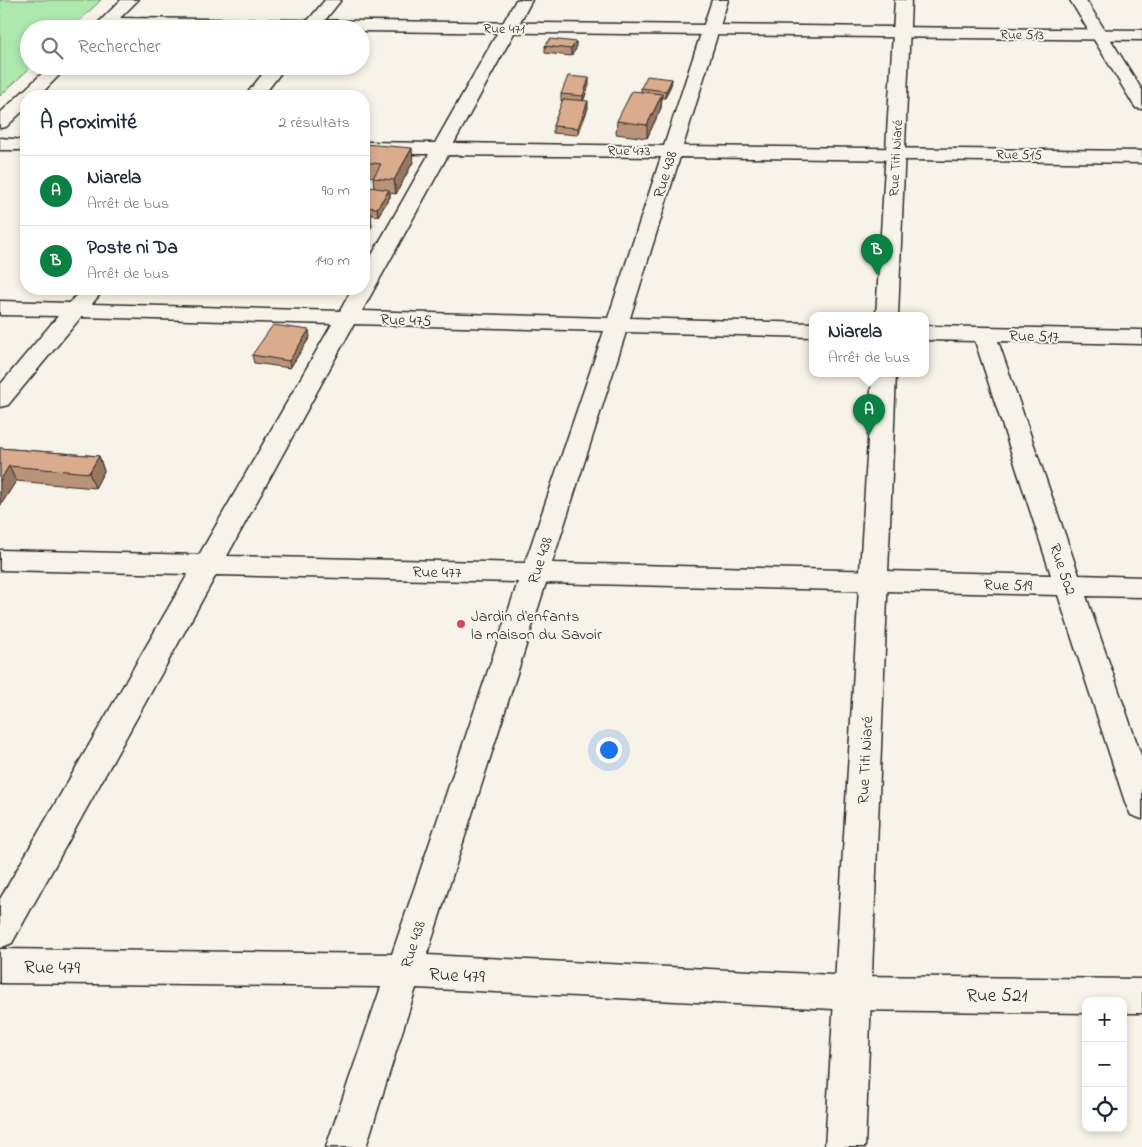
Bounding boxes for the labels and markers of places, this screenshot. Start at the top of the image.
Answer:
pin: B [861,234,893,275]
pin: A [853,394,885,435]
place label: Jardin d'enfants la maison du Savoir [471,605,602,647]
marker: Jardin d'enfants la maison du Savoir [455,618,467,630]

